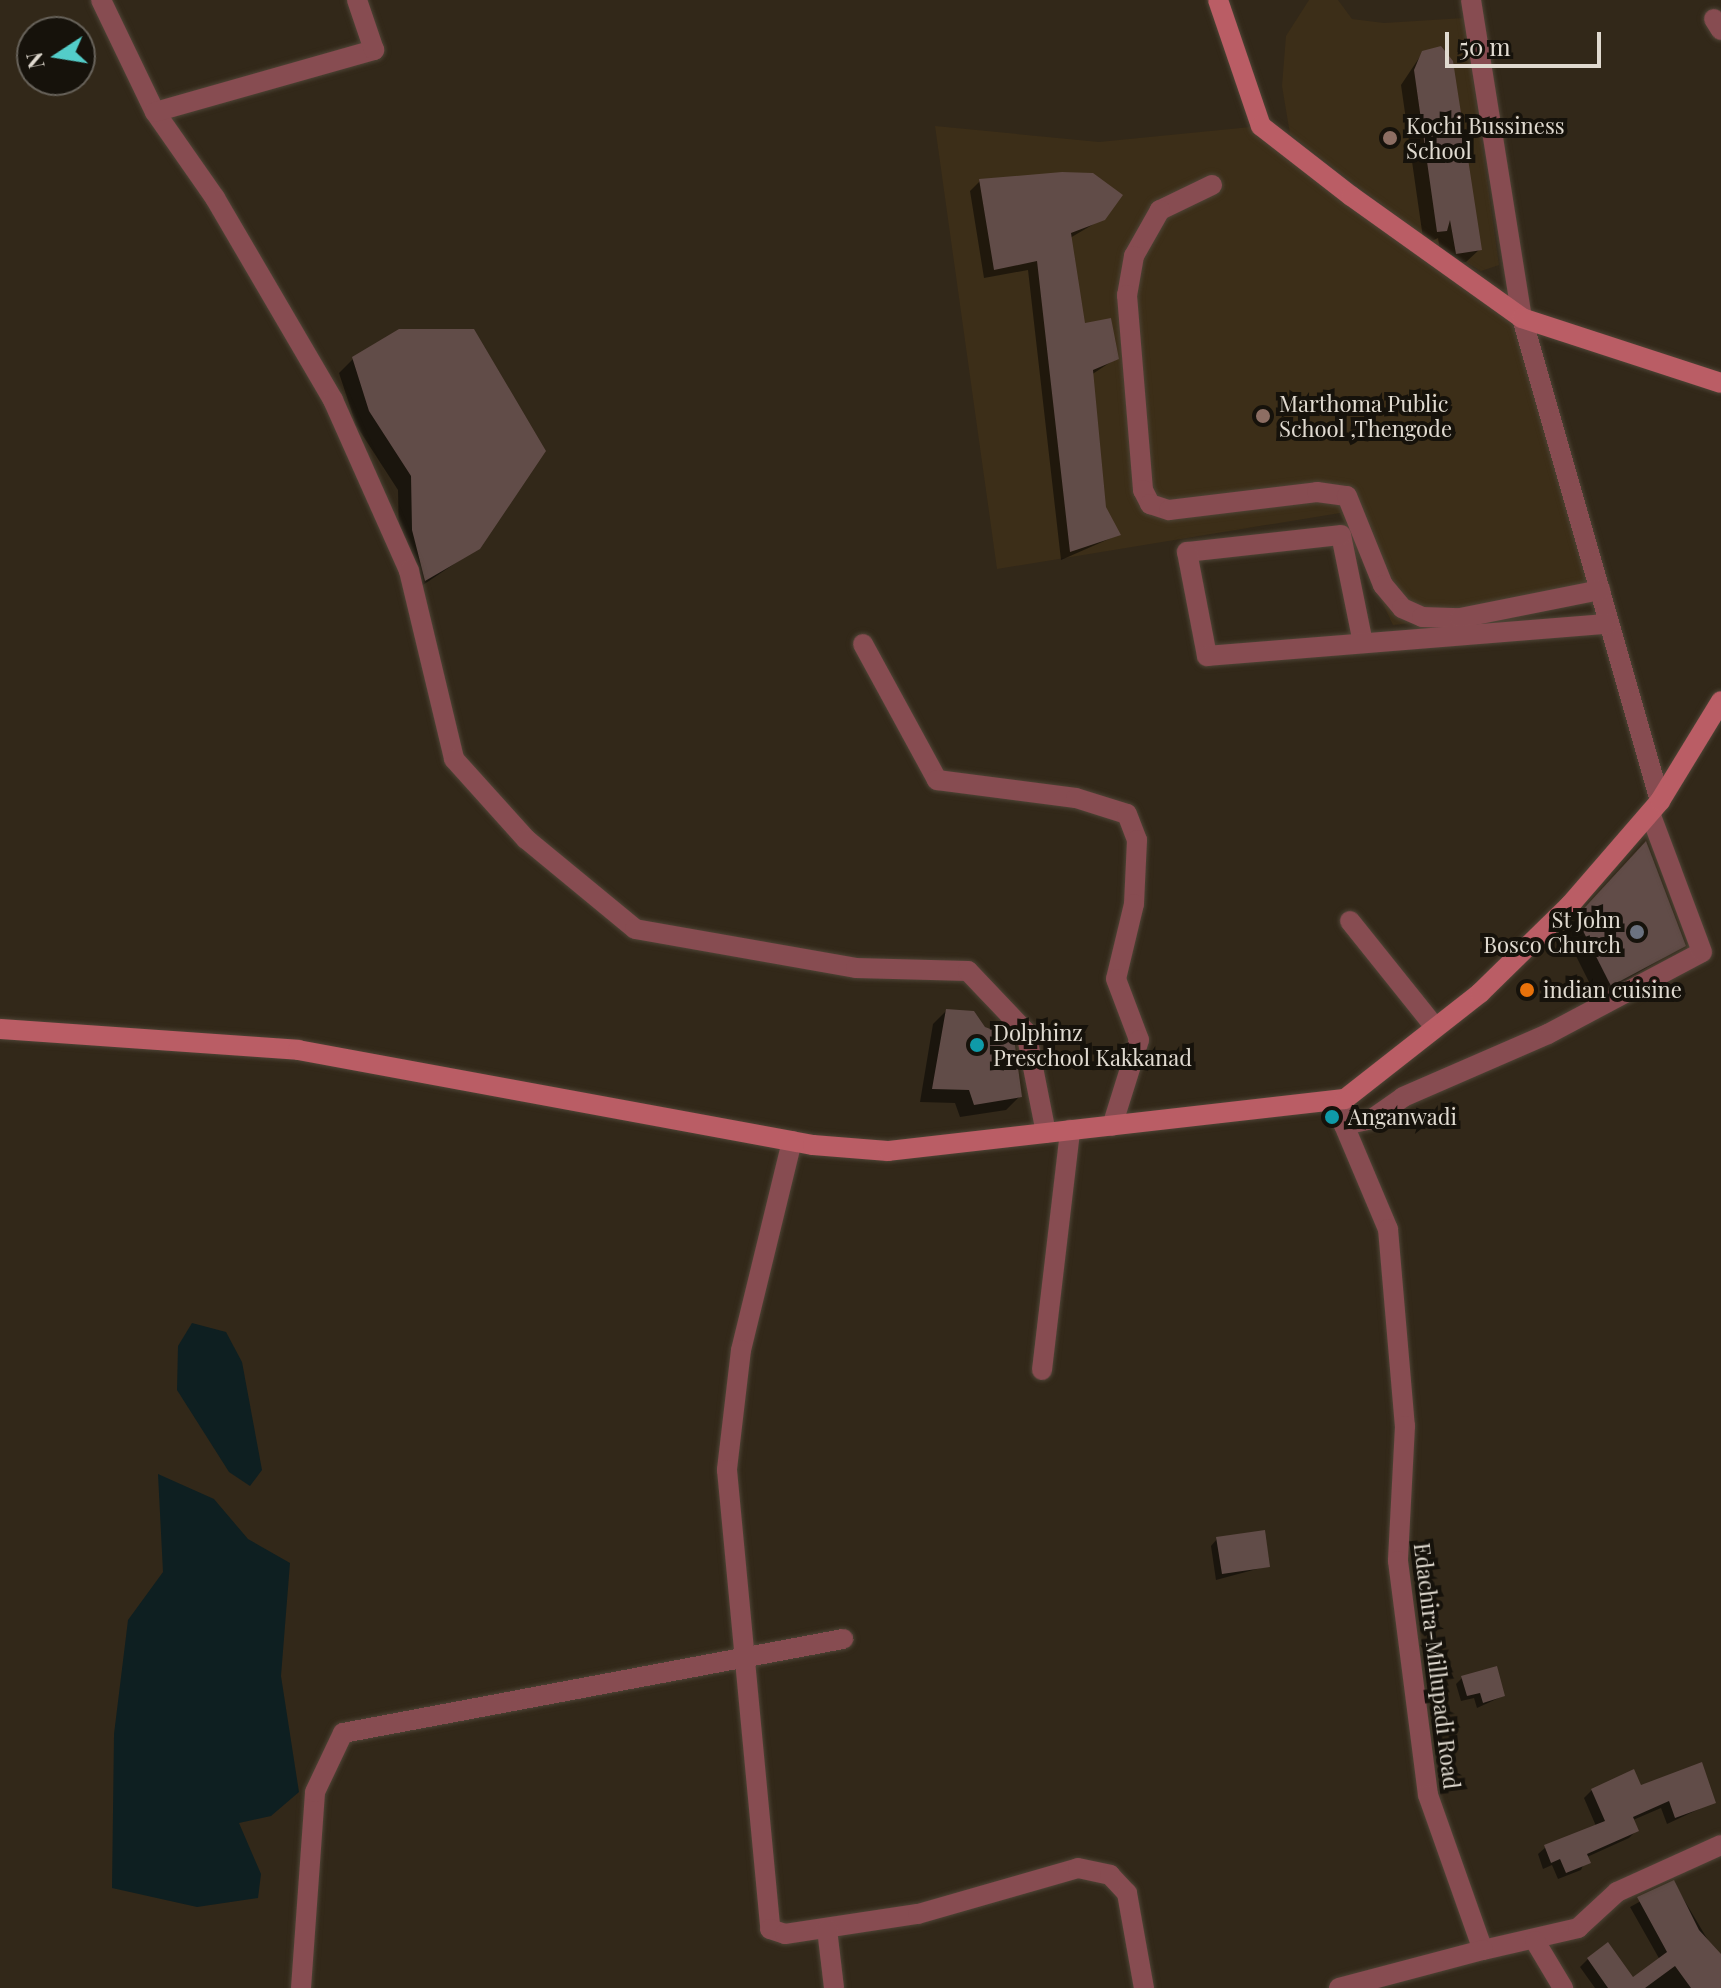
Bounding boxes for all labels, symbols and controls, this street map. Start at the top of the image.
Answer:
north arrow [16,16,96,96]
scale bar [1449,16,1605,66]
text: 50 m [1459,30,1511,62]
text: N [18,50,51,71]
place label: Kochi Bussiness School [1406,112,1565,164]
marker: Kochi Bussiness School [1381,129,1399,147]
place label: Marthoma Public School ,Thengode [1279,390,1452,442]
marker: Marthoma Public School ,Thengode [1254,407,1272,425]
place label: St John Bosco Church [1483,906,1621,958]
marker: St John Bosco Church [1628,923,1646,941]
place label: indian cuisine [1543,977,1682,1003]
marker: indian cuisine [1518,981,1536,999]
place label: Dolphinz Preschool Kakkanad [993,1019,1192,1070]
marker: Dolphinz Preschool Kakkanad [968,1036,986,1054]
place label: Anganwadi [1348,1104,1457,1130]
marker: Anganwadi [1323,1108,1341,1126]
street label: Edachira-Millupadi Road [1409,1541,1465,1791]

